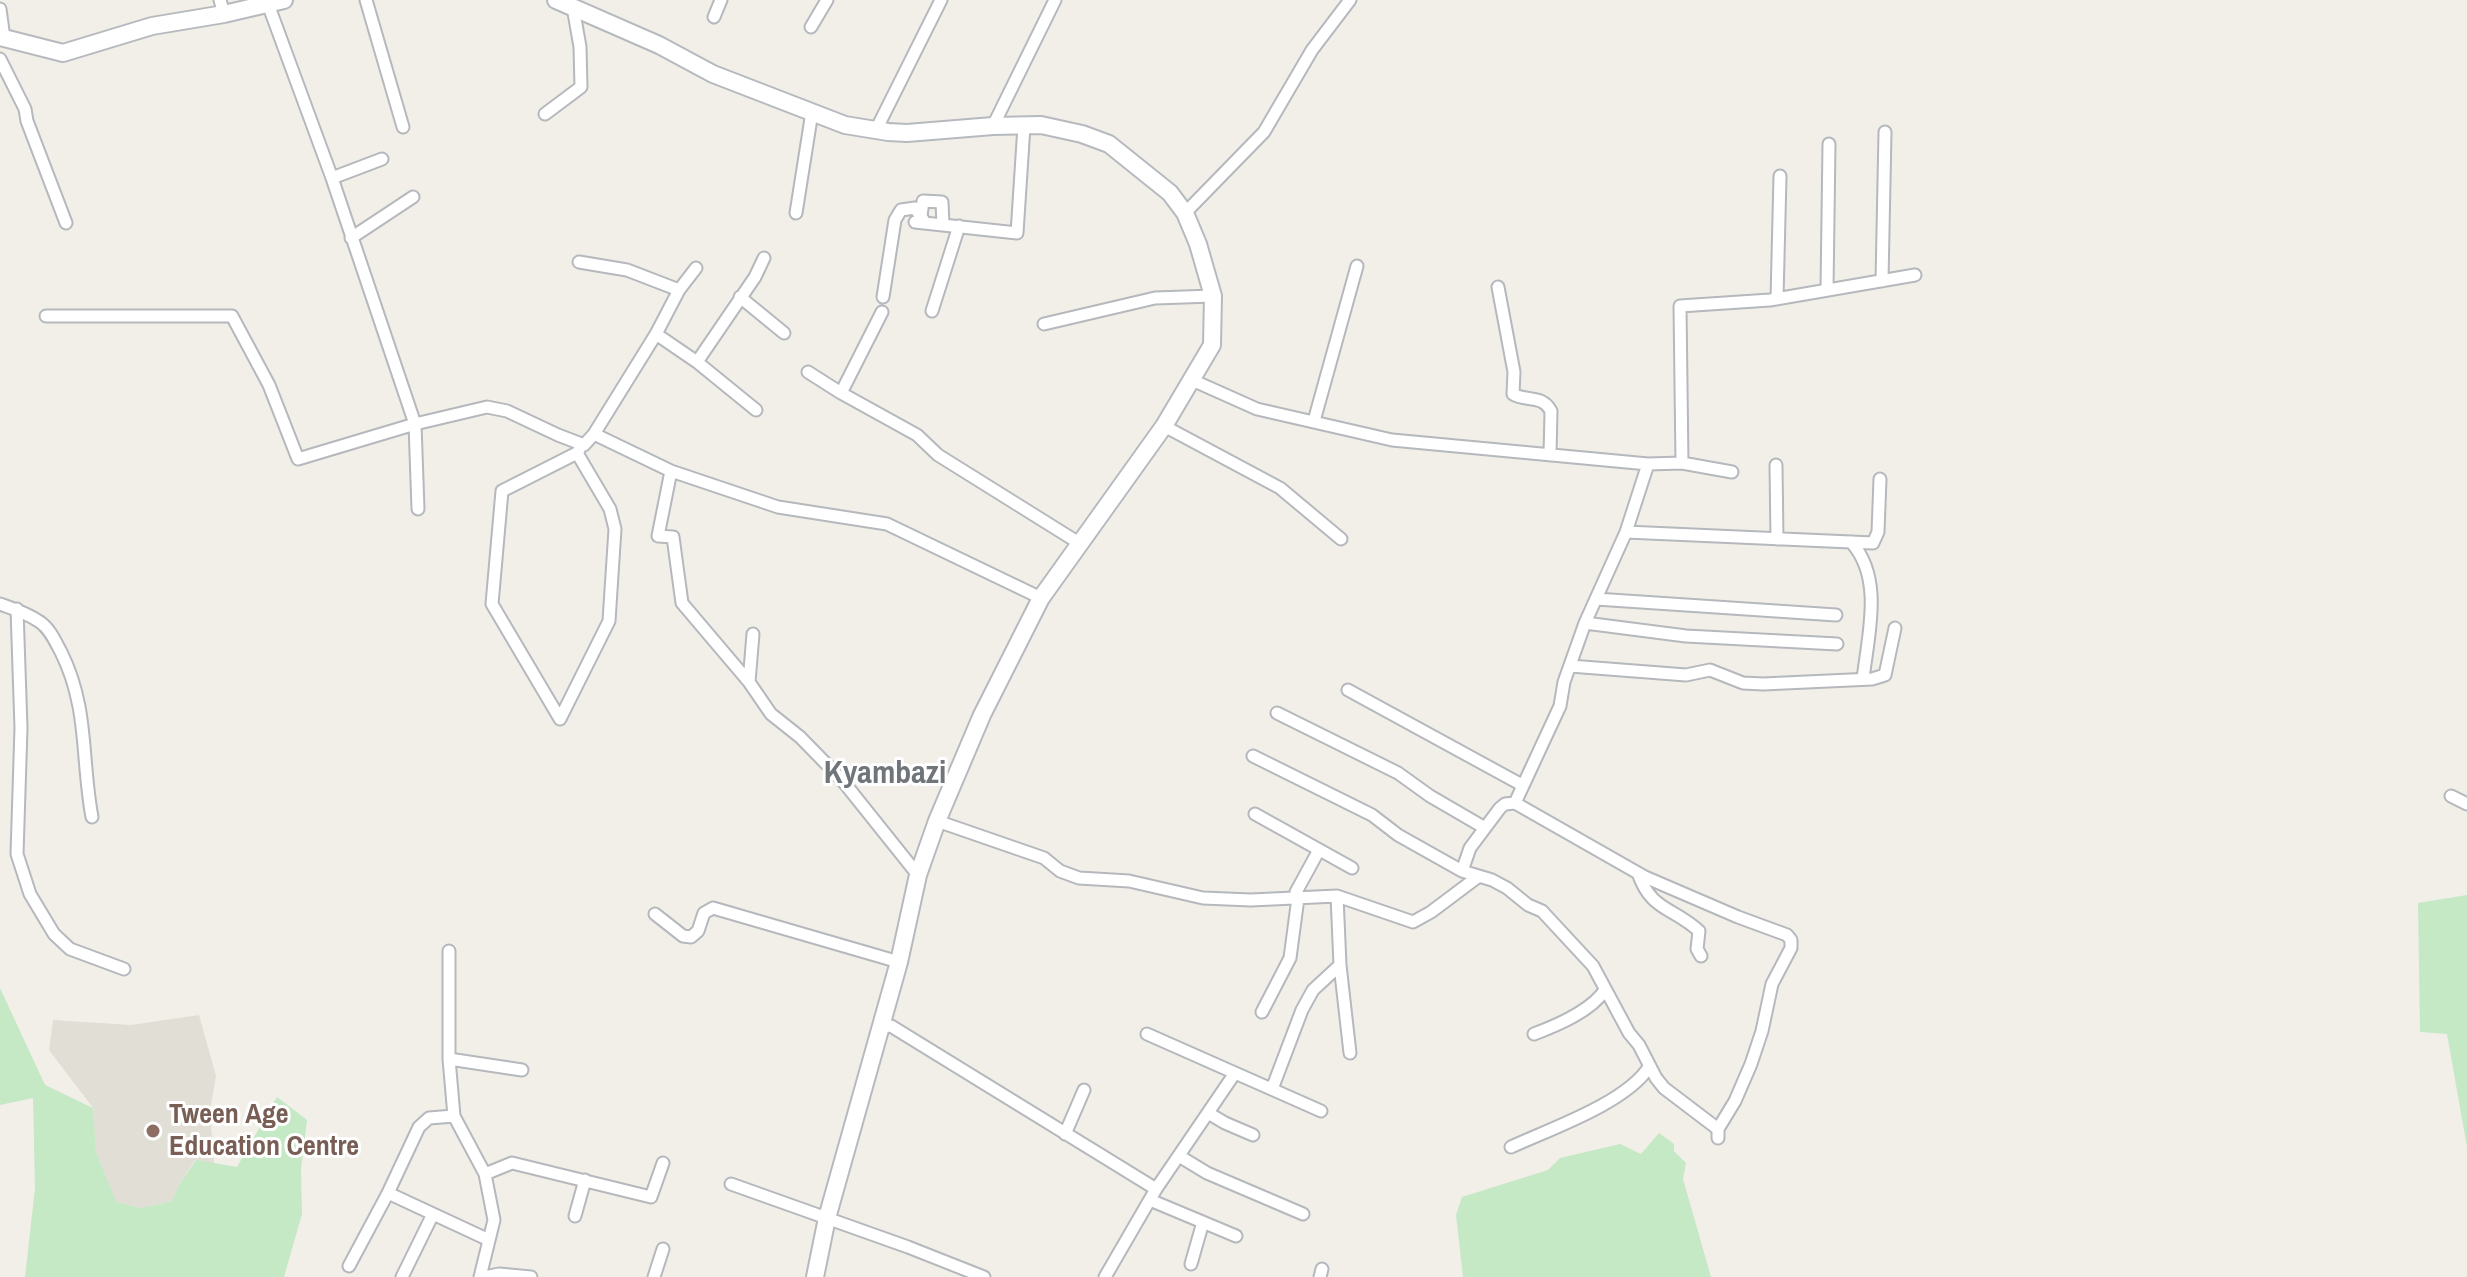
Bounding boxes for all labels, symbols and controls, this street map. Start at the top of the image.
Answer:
district label: Kyambazi [824,755,946,793]
place label: Tween Age Education Centre [169,1098,359,1164]
marker: Tween Age Education Centre [144,1122,162,1140]

